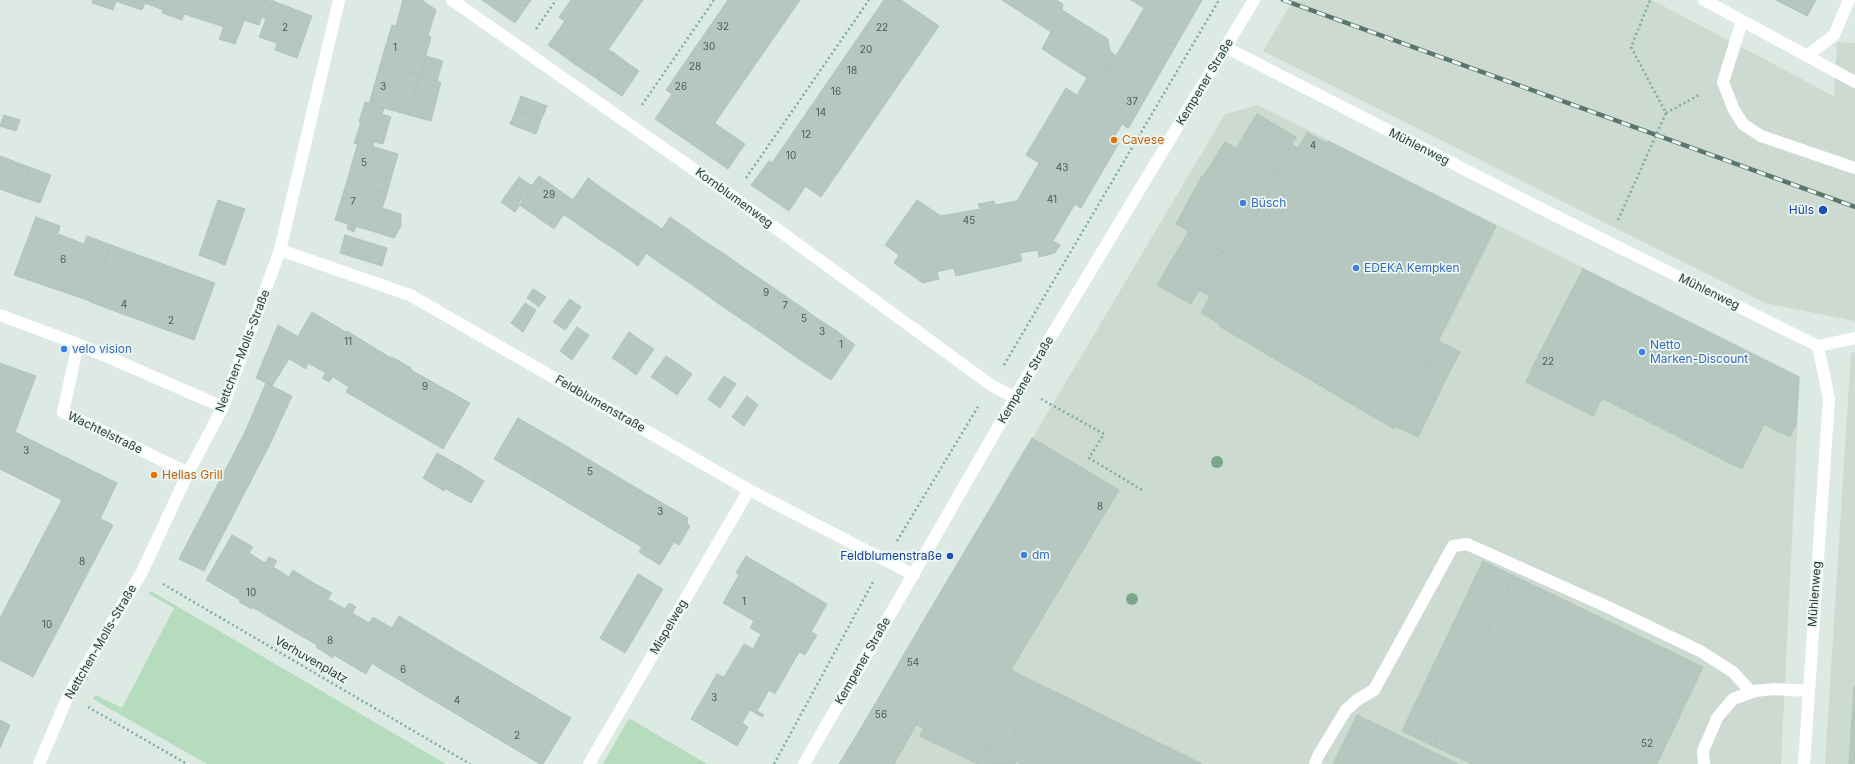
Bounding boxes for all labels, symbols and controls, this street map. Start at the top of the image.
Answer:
house number: 32 [717,21,729,33]
house number: 2 [282,22,288,34]
house number: 22 [876,22,888,34]
street label: Kempener Straße [1173,36,1237,128]
house number: 30 [703,41,715,53]
house number: 1 [393,42,397,54]
house number: 20 [860,44,872,56]
house number: 28 [689,61,701,73]
house number: 18 [847,65,857,77]
house number: 3 [380,81,386,93]
house number: 26 [675,81,687,93]
house number: 16 [831,86,841,98]
house number: 37 [1126,96,1138,108]
house number: 14 [816,107,826,119]
street label: Mühlenweg [1386,126,1452,168]
house number: 12 [801,129,811,141]
place label: Cavese [1122,133,1164,147]
marker: Cavese [1109,135,1119,145]
house number: 4 [1310,140,1316,152]
house number: 10 [786,150,796,162]
house number: 5 [361,157,367,169]
house number: 43 [1056,162,1068,174]
street label: Kornblumenweg [692,165,776,231]
house number: 29 [543,189,555,201]
house number: 41 [1047,194,1057,206]
house number: 7 [350,196,356,208]
place label: Büsch [1251,196,1286,210]
marker: Büsch [1238,198,1248,208]
place label: Hüls [1789,203,1814,217]
marker: Hüls [1817,204,1829,216]
house number: 45 [963,215,975,227]
house number: 6 [60,254,66,266]
place label: EDEKA Kempken [1364,261,1460,275]
marker: EDEKA Kempken [1351,263,1361,273]
street label: Mühlenweg [1676,271,1742,313]
house number: 9 [763,287,769,299]
street label: Nettchen-Molls-Straße [213,288,273,414]
house number: 4 [121,299,127,311]
house number: 7 [782,300,788,312]
house number: 5 [801,313,807,325]
house number: 2 [168,315,174,327]
house number: 3 [819,326,825,338]
street label: Kempener Straße [995,334,1057,426]
house number: 11 [344,336,352,348]
place label: Netto Marken-Discount [1650,338,1748,366]
house number: 1 [839,339,843,351]
place label: velo vision [72,342,132,356]
marker: velo vision [59,344,69,354]
marker: Netto Marken-Discount [1637,347,1647,357]
house number: 22 [1542,356,1554,368]
street label: Feldblumenstraße [552,372,648,436]
house number: 9 [422,381,428,393]
street label: Wachtelstraße [65,409,145,457]
house number: 3 [23,445,29,457]
house number: 5 [587,466,593,478]
place label: Hellas Grill [162,468,223,482]
marker: Hellas Grill [149,470,159,480]
house number: 8 [1097,501,1103,513]
house number: 3 [657,506,663,518]
place label: dm [1032,548,1050,562]
place label: Feldblumenstraße [840,549,942,563]
marker: dm [1019,550,1029,560]
marker: Feldblumenstraße [945,551,955,561]
house number: 8 [79,556,85,568]
street label: Mühlenweg [1806,561,1824,627]
street label: Nettchen-Molls-Straße [62,582,140,702]
house number: 10 [246,587,256,599]
house number: 1 [742,596,746,608]
street label: Mispelweg [647,597,691,657]
street label: Kempener Straße [832,615,894,707]
house number: 10 [42,619,52,631]
street label: Verhuvenplatz [272,633,350,687]
house number: 8 [327,635,333,647]
house number: 54 [907,657,919,669]
house number: 6 [400,664,406,676]
house number: 3 [711,692,717,704]
house number: 4 [454,695,460,707]
house number: 56 [875,709,887,721]
house number: 2 [514,730,520,742]
house number: 52 [1641,738,1653,750]

